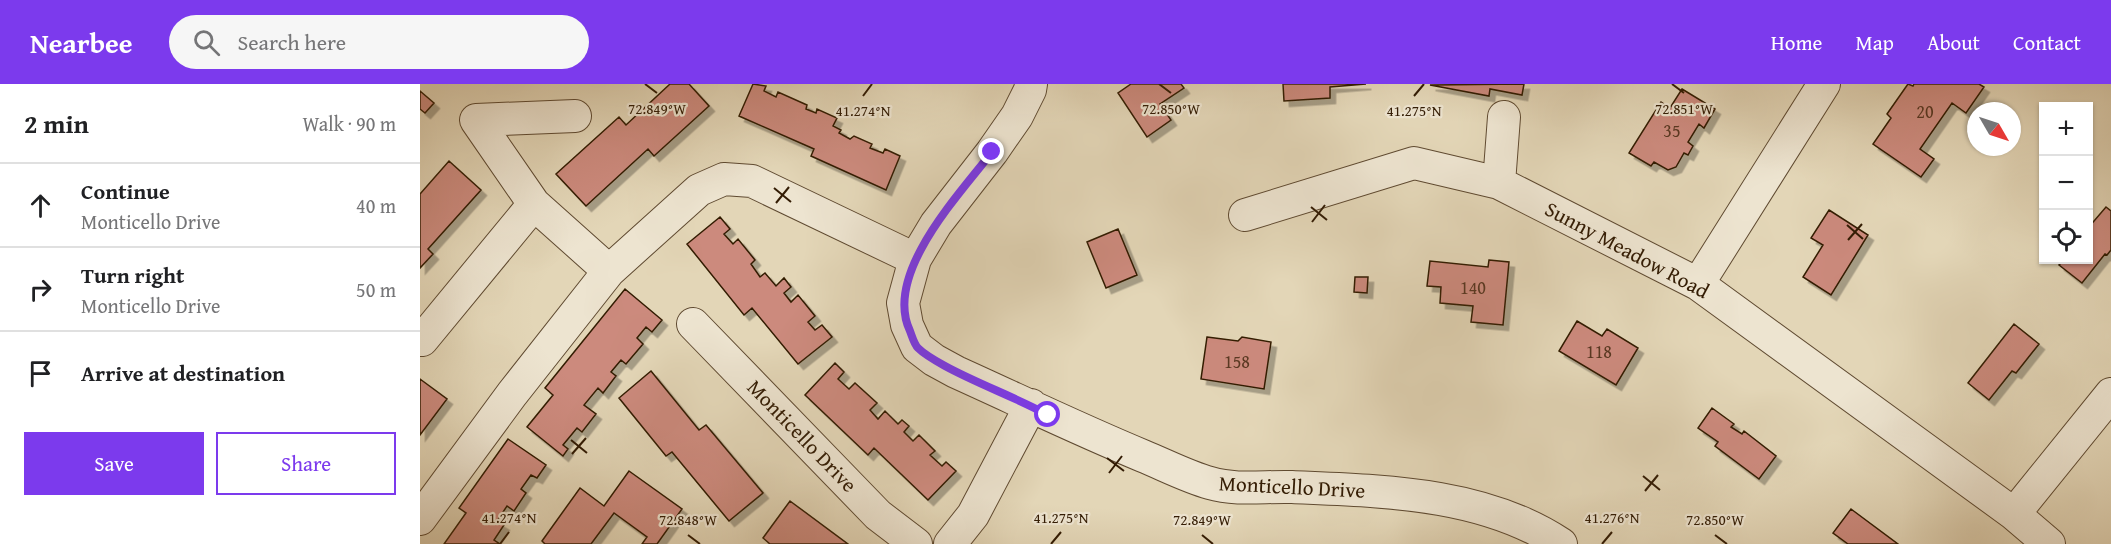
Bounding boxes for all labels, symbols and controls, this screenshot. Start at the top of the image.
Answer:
search box [169,15,589,69]
text: Nearbee [30,22,133,63]
icon: search [190,26,223,59]
text: Search here [238,26,346,58]
text: Home [1771,27,1822,58]
text: Map [1855,27,1894,58]
text: About [1927,27,1980,58]
text: Contact [2013,27,2081,58]
text: 72.849°W [628,98,686,119]
text: 72.850°W [1142,98,1200,119]
text: 72.851°W [1655,98,1713,119]
house number: 20 [1916,98,1934,125]
text: 41.274°N [836,100,891,121]
text: 41.275°N [1387,100,1442,121]
north arrow [1967,102,2021,156]
map controls [2039,102,2093,264]
button: + [2039,102,2093,156]
text: 2 min [24,104,89,143]
text: Walk · 90 m [302,109,396,138]
house number: 35 [1663,117,1681,144]
route end [978,138,1004,164]
button: − [2039,156,2093,210]
text: Continue [81,175,170,207]
icon: ahead [24,189,57,222]
text: 40 m [356,191,396,220]
street label: Sunny Meadow Road [1539,193,1716,306]
text: Monticello Drive [81,207,220,236]
button: locate [2039,210,2093,264]
text: Turn right [81,259,184,291]
icon: right [24,273,57,306]
house number: 140 [1460,274,1486,301]
text: 50 m [356,275,396,304]
text: Monticello Drive [81,291,220,320]
house number: 118 [1586,338,1612,365]
house number: 158 [1224,348,1250,375]
icon: arrive [24,357,57,390]
text: Arrive at destination [81,357,285,389]
street label: Monticello Drive [740,372,864,499]
route start [1034,401,1060,427]
button: Save [24,432,204,495]
button: Share [216,432,396,495]
street label: Monticello Drive [1218,467,1366,506]
text: 41.274°N [482,507,537,528]
text: 41.275°N [1034,507,1089,528]
text: 41.276°N [1585,507,1640,528]
text: 72.848°W [659,509,717,530]
text: 72.849°W [1173,509,1231,530]
text: 72.850°W [1686,509,1744,530]

